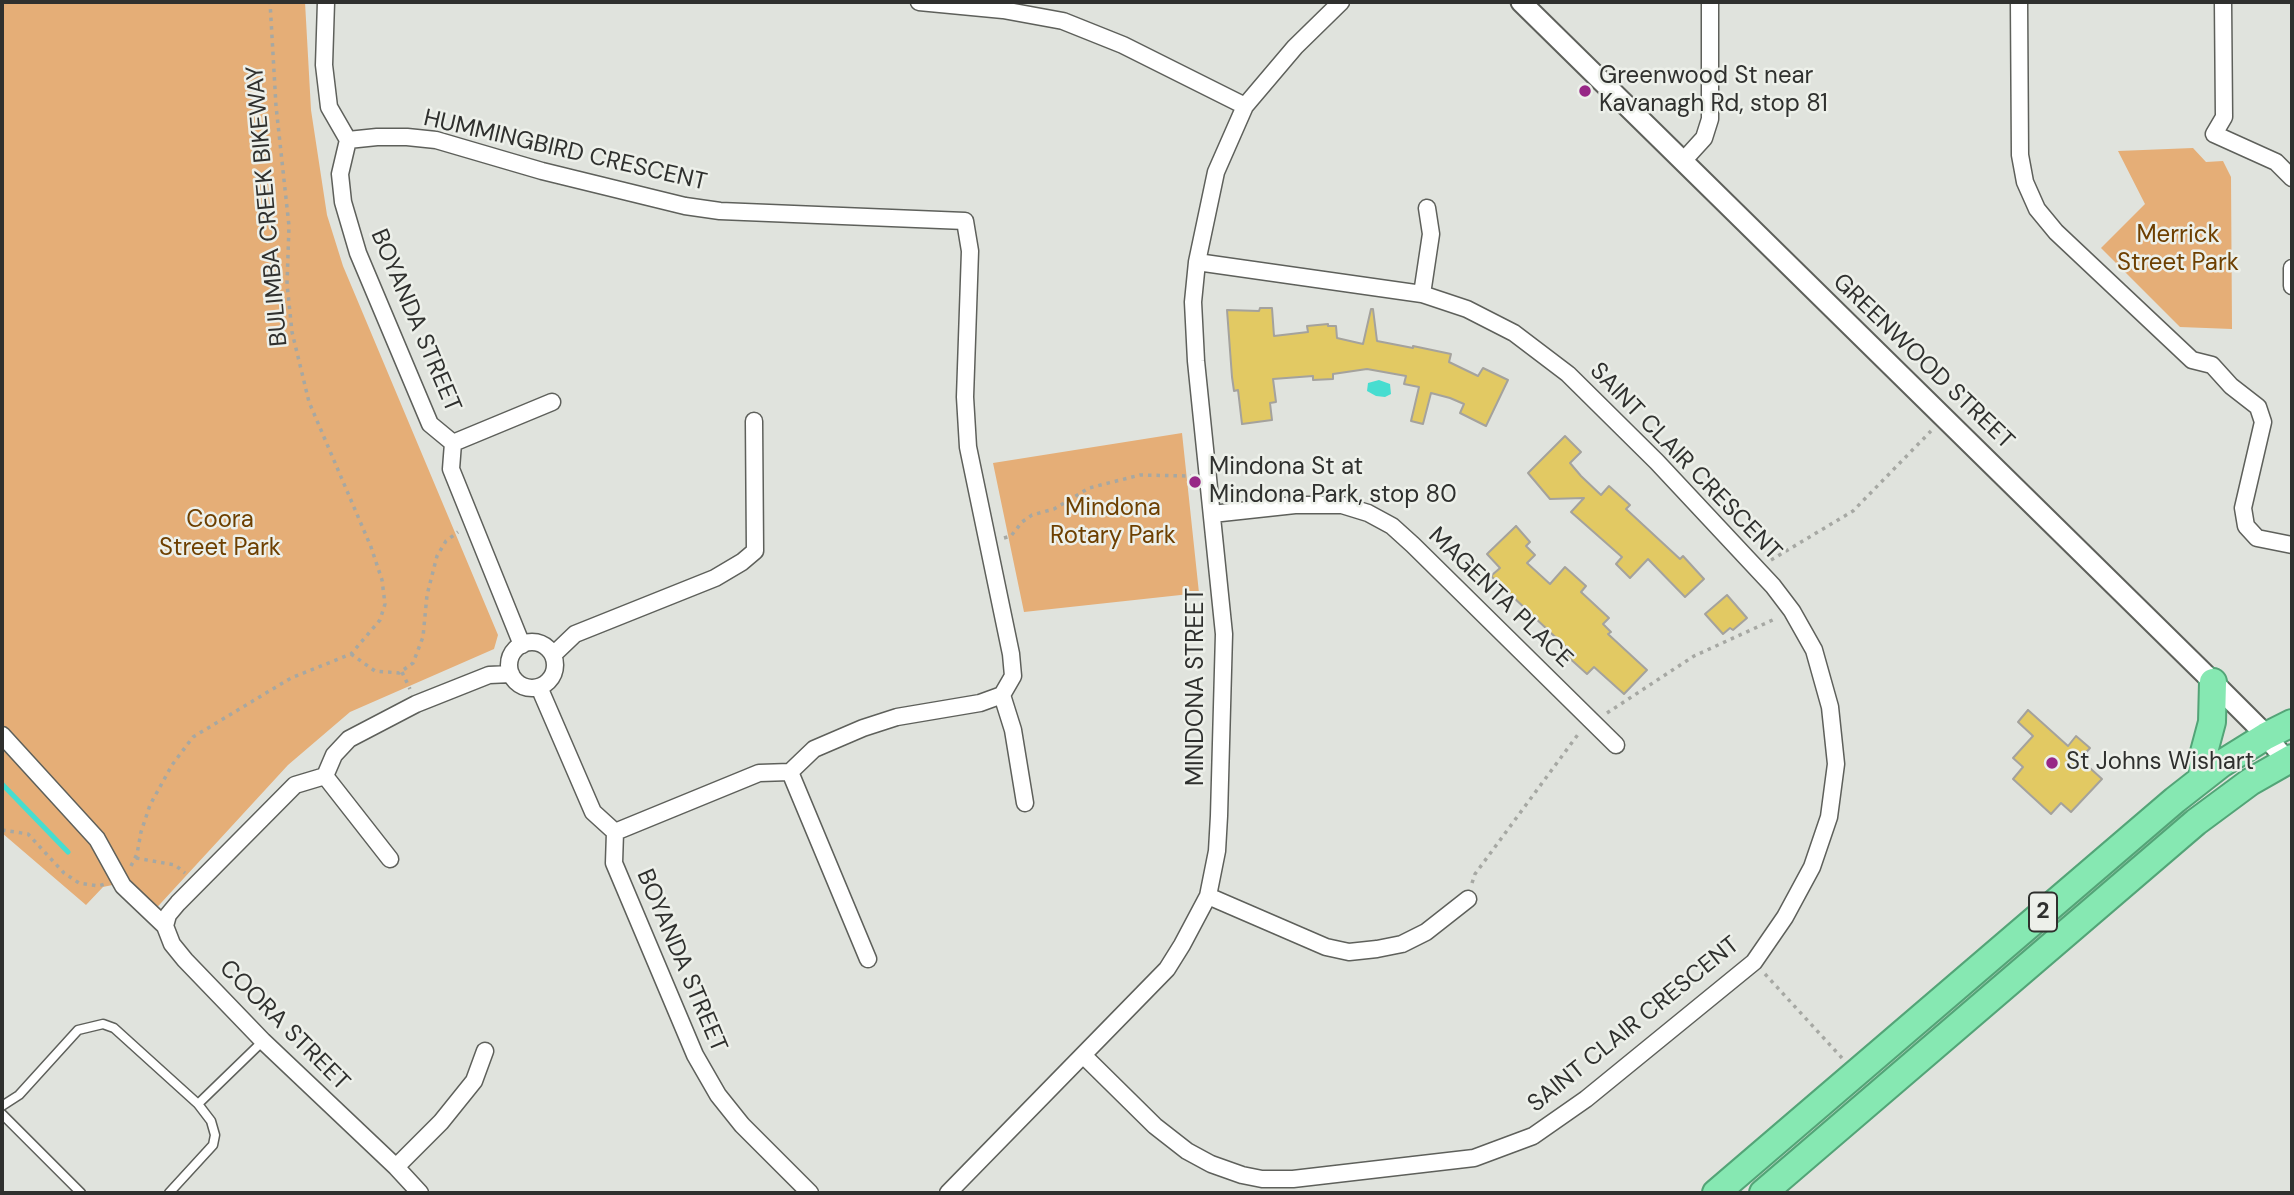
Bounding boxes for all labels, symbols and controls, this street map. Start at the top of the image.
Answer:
place label: Greenwood St near Kavanagh Rd, stop 81 [1599,63,1828,119]
street label: BULIMBA CREEK BIKEWAY [241,65,295,347]
marker: Greenwood St near Kavanagh Rd, stop 81 [1577,83,1593,99]
street label: HUMMINGBIRD CRESCENT [421,104,709,198]
park label: Merrick Street Park [2117,222,2239,278]
street label: BOYANDA STREET [363,225,467,417]
street label: GREENWOOD STREET [1826,268,2020,456]
street label: SAINT CLAIR CRESCENT [1583,357,1787,567]
place label: Mindona St at Mindona Park, stop 80 [1209,454,1457,510]
marker: Mindona St at Mindona Park, stop 80 [1187,474,1203,490]
park label: Mindona Rotary Park [1050,495,1176,551]
park label: Coora Street Park [159,507,281,563]
street label: MAGENTA PLACE [1422,522,1578,674]
street label: MINDONA STREET [1183,588,1211,786]
place label: St Johns Wishart [2066,749,2254,777]
marker: St Johns Wishart [2044,755,2060,771]
street label: BOYANDA STREET [629,865,733,1057]
road number: 2 [2029,892,2057,931]
street label: SAINT CLAIR CRESCENT [1522,931,1746,1119]
street label: COORA STREET [213,955,355,1097]

